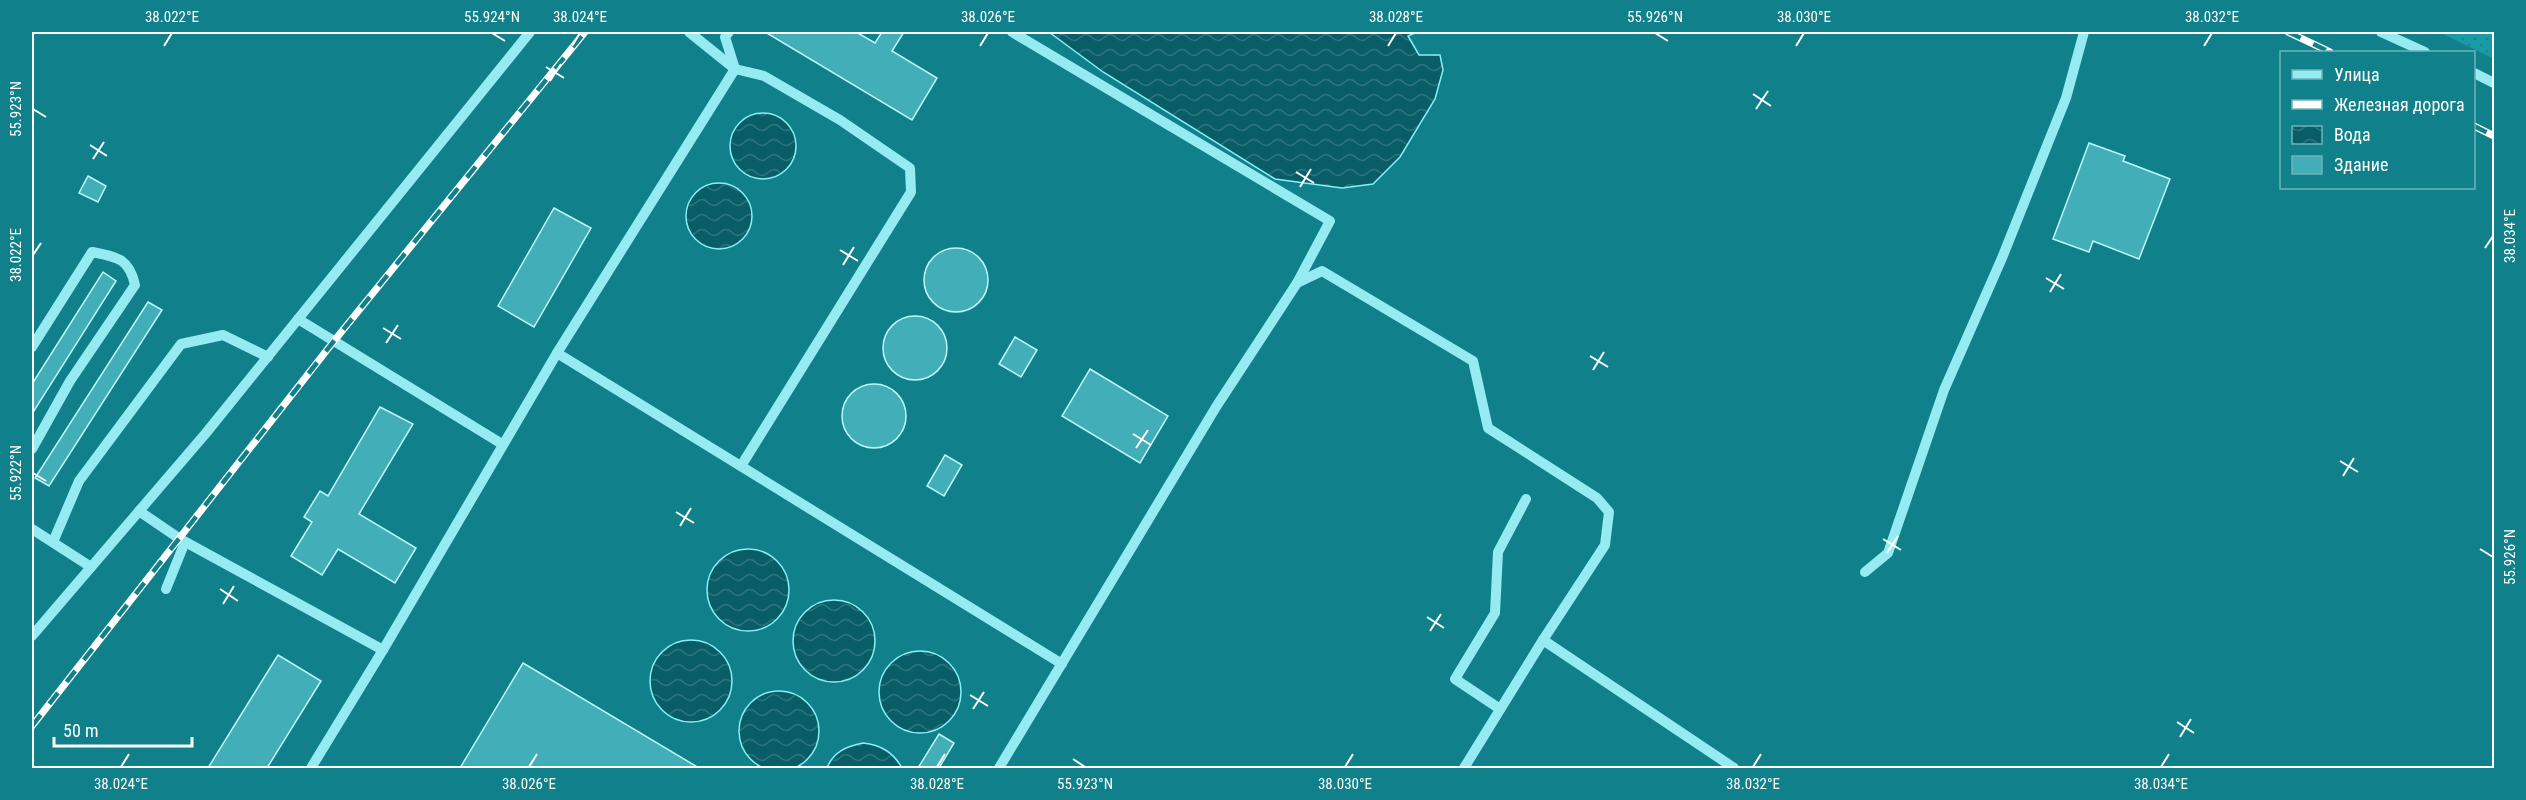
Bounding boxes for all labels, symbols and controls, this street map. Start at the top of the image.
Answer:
text: 38.022°E [145,8,199,26]
text: 55.924°N [464,8,520,26]
text: 38.024°E [553,8,607,26]
text: 38.026°E [961,8,1015,26]
text: 38.028°E [1369,8,1423,26]
text: 55.926°N [1627,8,1683,26]
text: 38.030°E [1777,8,1831,26]
text: 38.032°E [2185,8,2239,26]
legend [2280,51,2475,189]
text: Улица [2334,64,2380,85]
text: 55.923°N [7,81,25,137]
text: Железная дорога [2334,94,2465,115]
text: Вода [2334,124,2371,145]
text: Здание [2334,154,2388,175]
text: 38.034°E [2501,209,2519,263]
text: 38.022°E [7,228,25,282]
text: 55.922°N [7,445,25,501]
text: 55.926°N [2501,529,2519,585]
scale bar [54,710,192,748]
text: 50 m [63,720,98,741]
text: 38.024°E [94,775,148,793]
text: 38.026°E [502,775,556,793]
text: 38.028°E [910,775,964,793]
text: 55.923°N [1057,775,1113,793]
text: 38.030°E [1318,775,1372,793]
text: 38.032°E [1726,775,1780,793]
text: 38.034°E [2134,775,2188,793]

